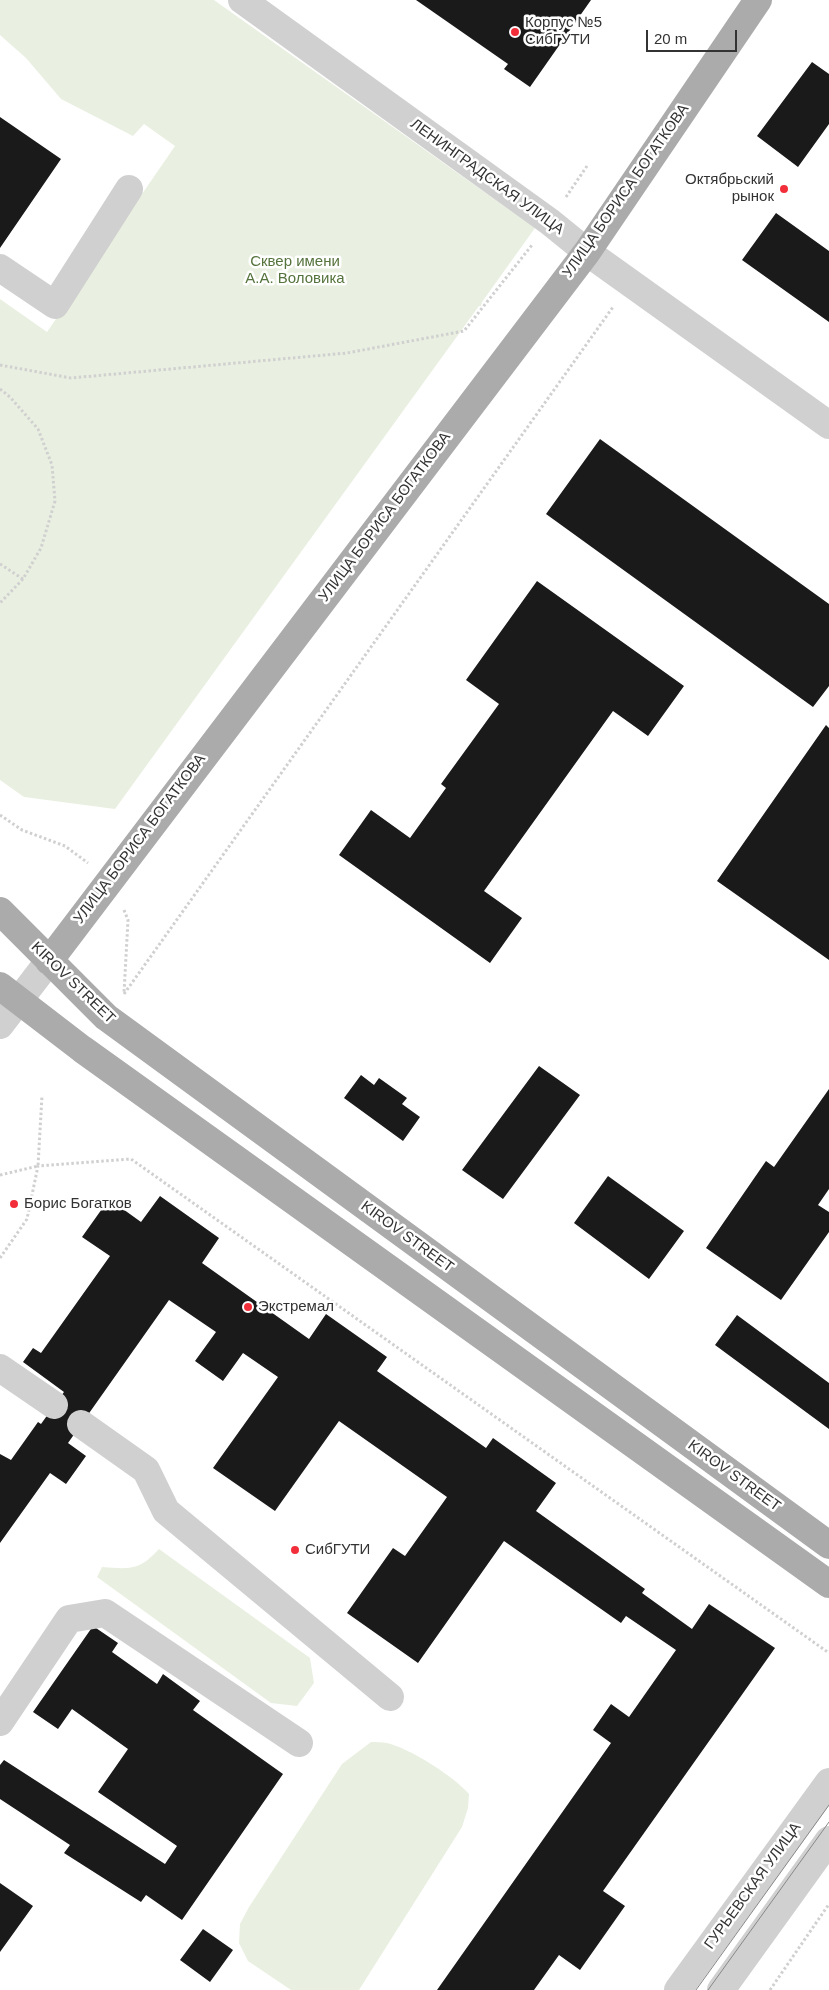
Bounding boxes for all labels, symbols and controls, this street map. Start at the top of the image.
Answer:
place label: Корпус №5 СибГУТИ [525,14,602,49]
scale bar [649,20,740,52]
marker: Корпус №5 СибГУТИ [509,26,521,38]
text: 20 m [654,30,687,47]
street label: УЛИЦА БОРИСА БОГАТКОВА [559,101,693,281]
street label: ЛЕНИНГРАДСКАЯ УЛИЦА [407,115,567,239]
place label: Октябрьский рынок [685,171,774,206]
marker: Октябрьский рынок [778,183,790,195]
park label: Cквер имени А.А. Воловика [245,253,345,288]
street label: УЛИЦА БОРИСА БОГАТКОВА [315,429,455,605]
street label: УЛИЦА БОРИСА БОГАТКОВА [70,751,210,927]
street label: KIROV STREET [27,938,119,1028]
place label: Борис Богатков [24,1195,132,1213]
street label: KIROV STREET [357,1197,457,1277]
marker: Борис Богатков [8,1198,20,1210]
place label: Экстремал [258,1298,334,1316]
marker: Экстремал [242,1301,254,1313]
street label: KIROV STREET [684,1436,784,1516]
place label: СибГУТИ [305,1541,370,1559]
marker: СибГУТИ [289,1544,301,1556]
street label: ГУРЬЕВСКАЯ УЛИЦА [701,1819,805,1953]

